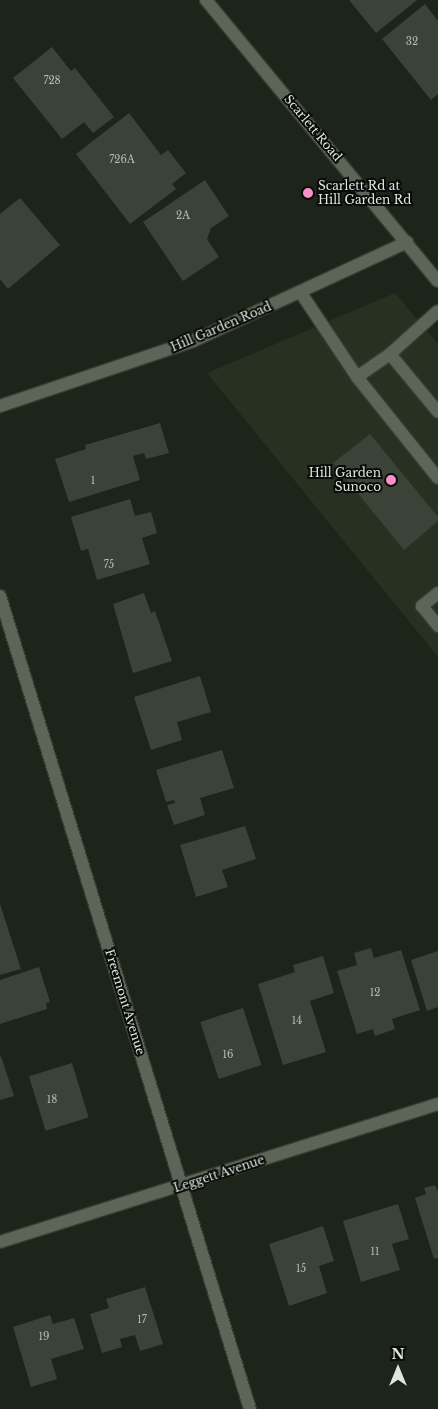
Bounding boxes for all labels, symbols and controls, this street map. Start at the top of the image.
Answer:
house number: 32 [406,36,418,48]
house number: 728 [43,75,61,87]
street label: Scarlett Road [281,92,345,164]
house number: 726A [109,154,135,166]
place label: Scarlett Rd at Hill Garden Rd [318,179,411,207]
marker: Scarlett Rd at Hill Garden Rd [302,187,314,199]
house number: 2A [176,210,190,222]
street label: Hill Garden Road [169,299,273,355]
place label: Hill Garden Sunoco [309,466,381,494]
marker: Hill Garden Sunoco [385,474,397,486]
house number: 1 [91,475,95,487]
house number: 75 [104,559,114,571]
street label: Freemont Avenue [102,947,148,1057]
house number: 12 [370,987,380,999]
house number: 14 [292,1015,302,1027]
house number: 16 [223,1049,233,1061]
house number: 18 [47,1094,57,1106]
street label: Leggett Avenue [172,1152,266,1196]
house number: 11 [371,1246,379,1258]
house number: 15 [296,1263,306,1275]
house number: 17 [137,1314,147,1326]
house number: 19 [39,1331,49,1343]
north arrow [373,1344,423,1394]
text: N [391,1345,405,1363]

